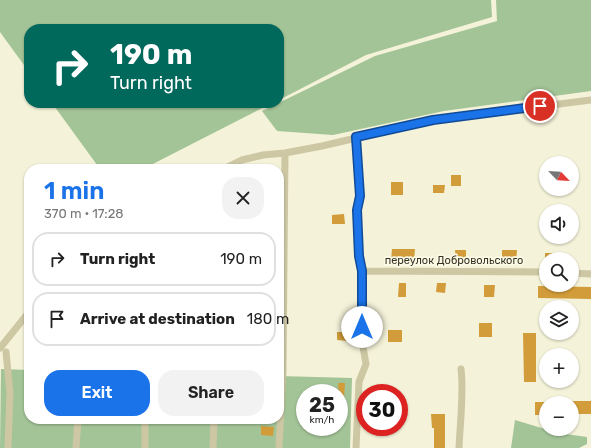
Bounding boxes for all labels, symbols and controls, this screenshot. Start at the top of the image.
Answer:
text: 190 m [110,38,193,71]
icon: right [44,40,96,92]
text: Turn right [110,72,192,94]
pin [523,89,557,123]
icon: arrive [529,95,551,117]
north arrow [539,156,579,196]
map controls [539,156,579,436]
text: 1 min [44,177,104,205]
button: close [222,177,264,219]
button: sound [539,204,579,244]
text: 370 m · 17:28 [44,206,124,221]
icon: right [46,248,68,270]
text: Turn right [80,250,155,268]
text: 190 m [220,250,262,268]
button: search [539,252,579,292]
street label: переулок Добровольского [385,254,523,267]
button: layers [539,300,579,340]
position arrow [341,306,383,348]
icon: arrive [46,308,68,330]
text: Arrive at destination [80,310,235,328]
text: 180 m [247,310,289,328]
button: + [539,348,579,388]
button: Exit [44,370,150,416]
button: Share [158,370,264,416]
speed limit sign: 30 [356,384,408,436]
text: 25 [309,393,335,417]
button: − [539,396,579,436]
text: km/h [310,414,334,426]

